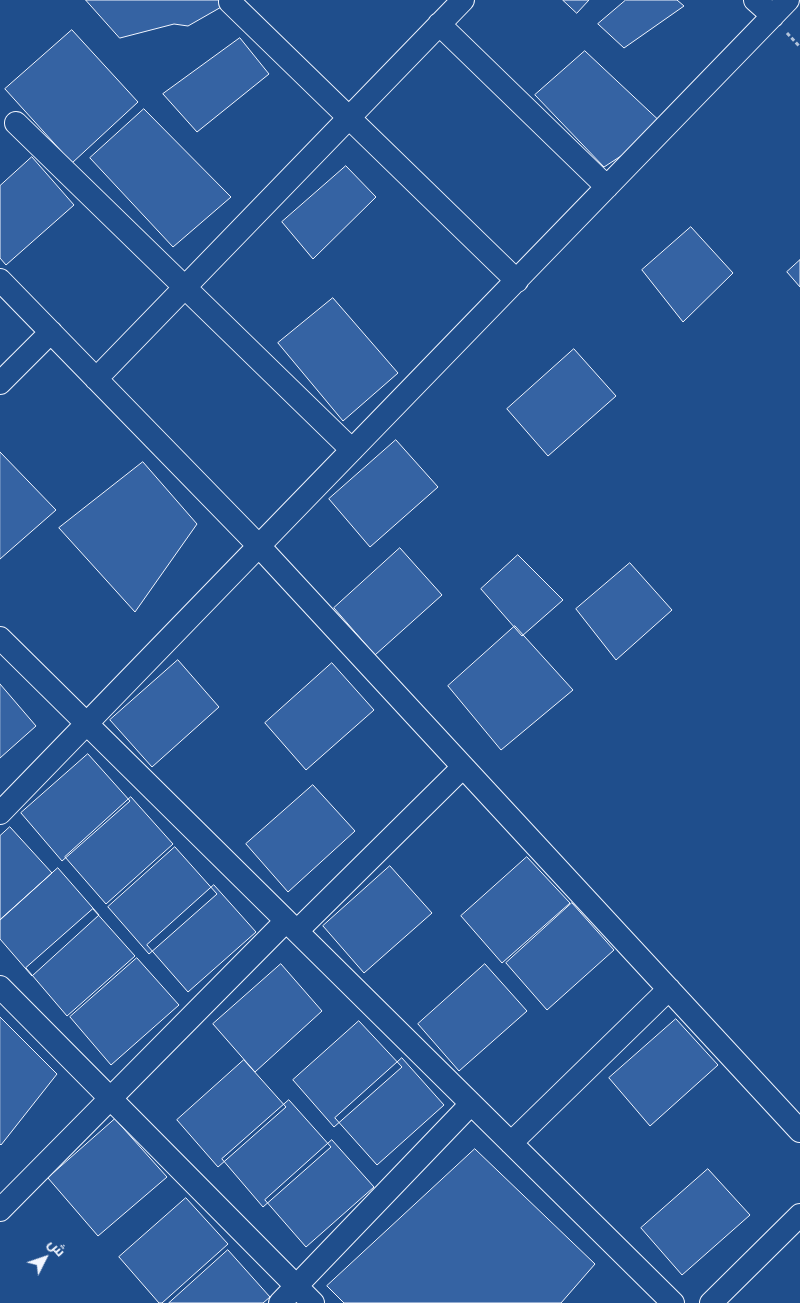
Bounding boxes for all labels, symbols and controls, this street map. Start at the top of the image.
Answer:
north arrow [20,1233,70,1283]
text: ش [44,1235,69,1260]

